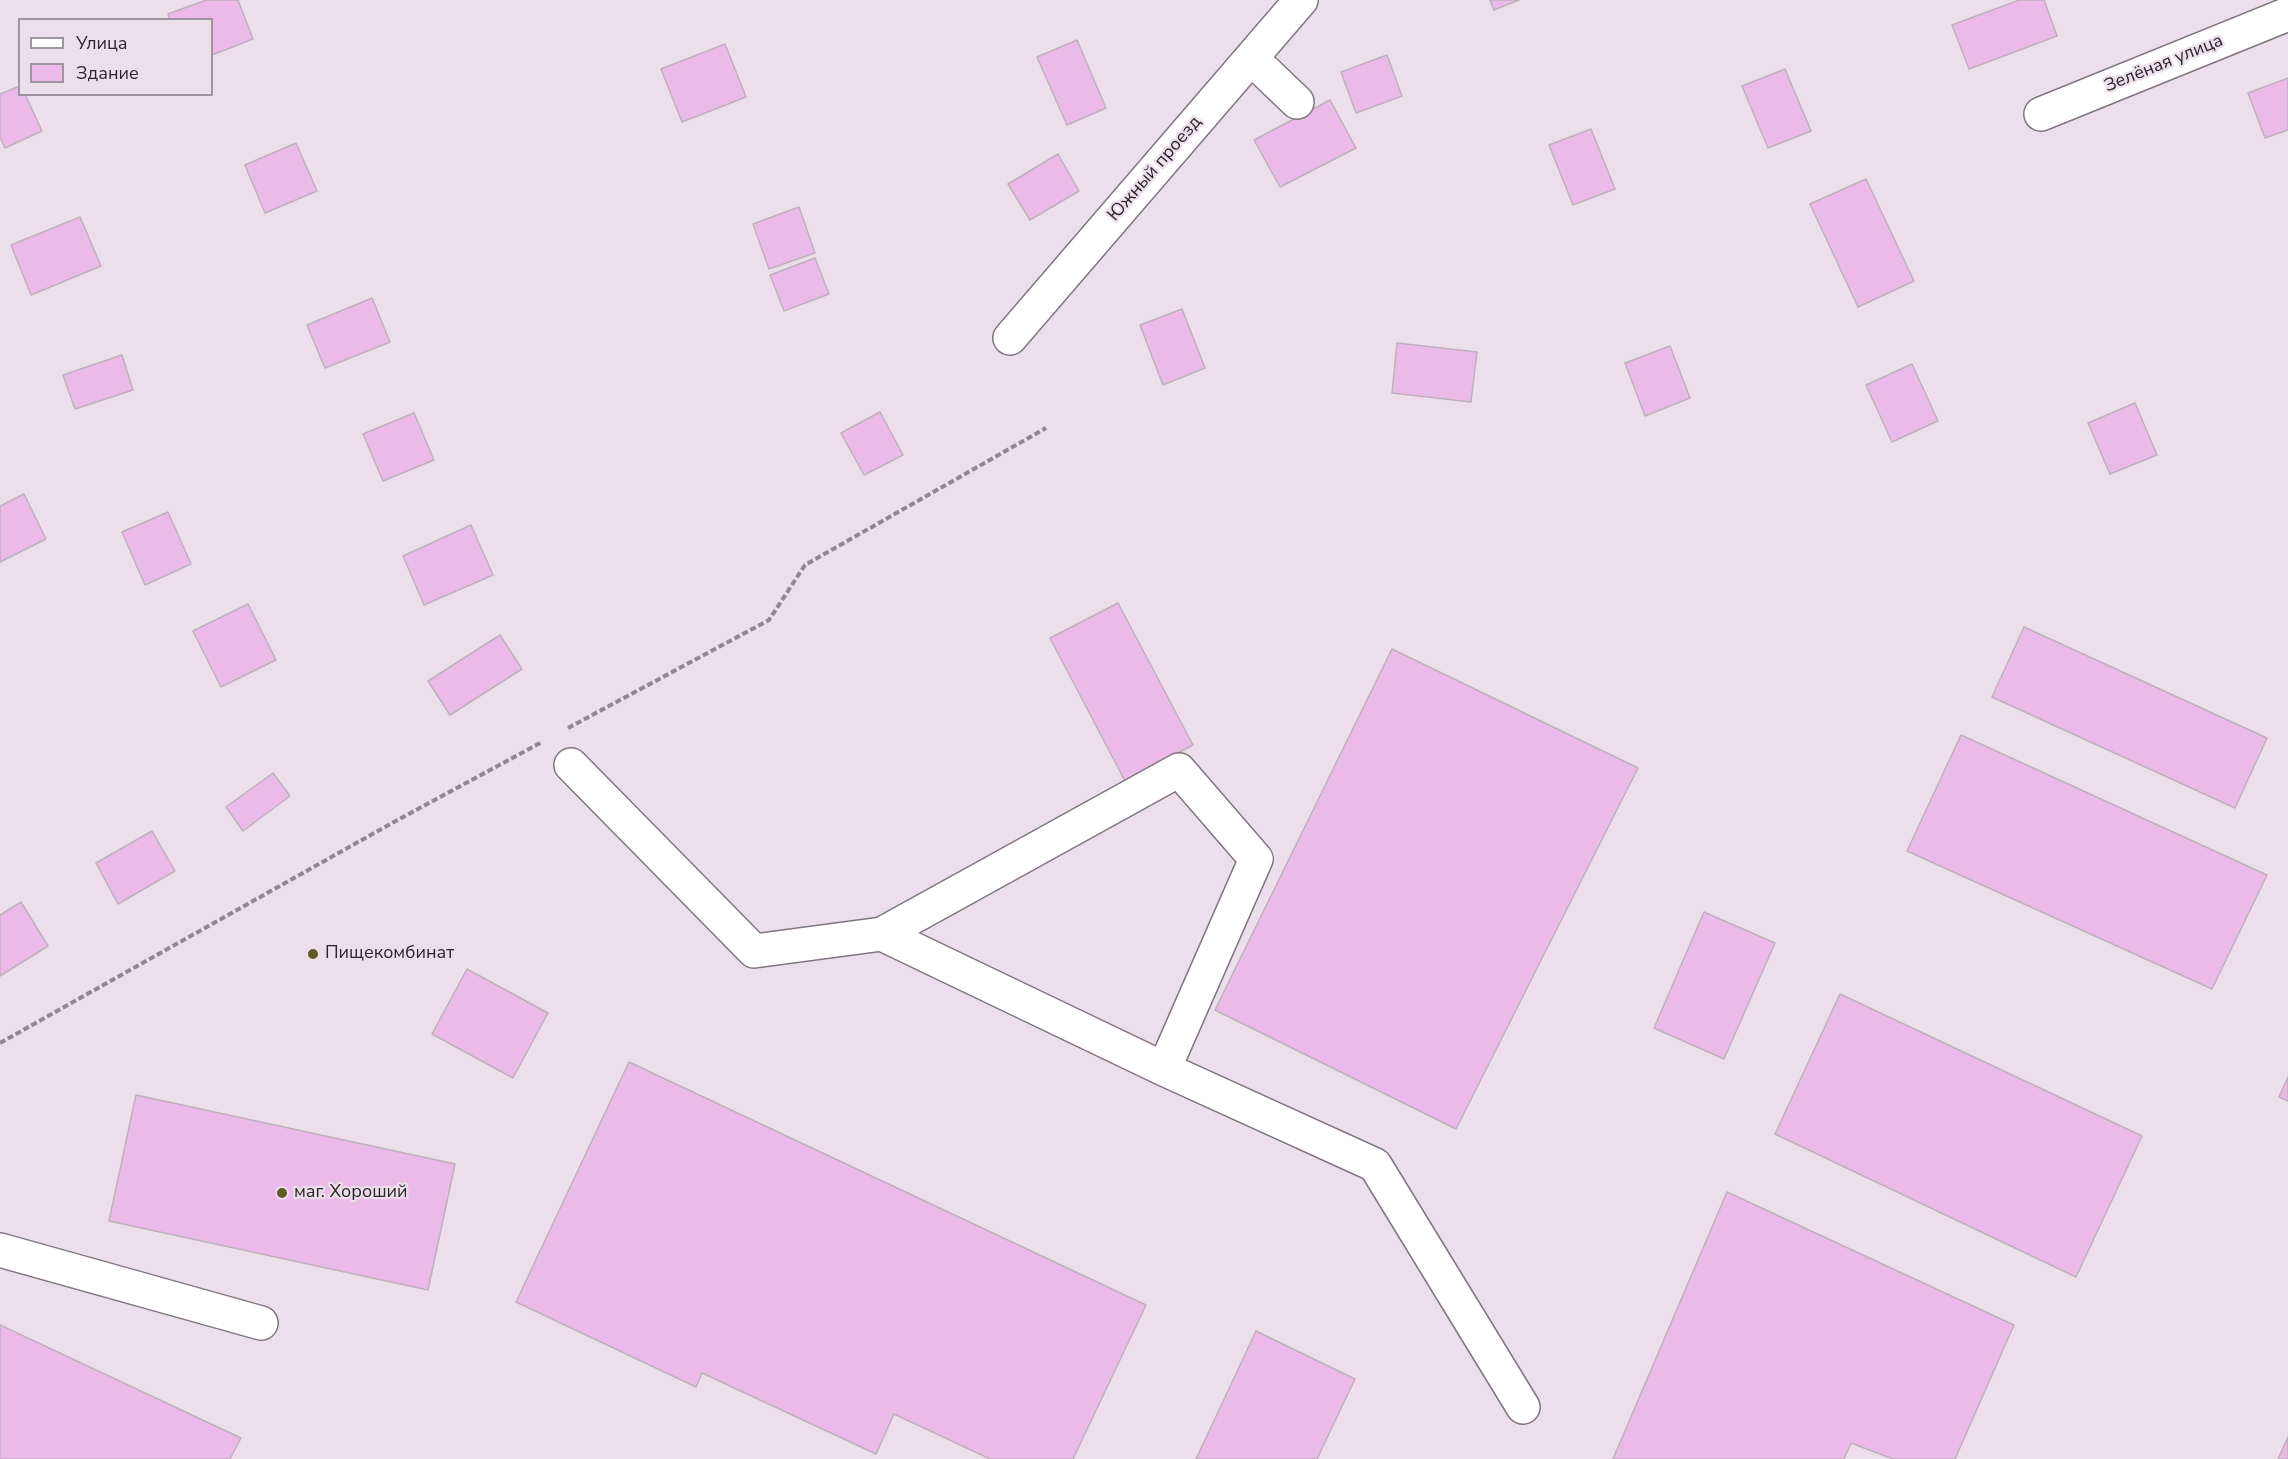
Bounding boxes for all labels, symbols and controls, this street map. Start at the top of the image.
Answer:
legend [18,18,213,96]
street label: Зелёная улица [2101,30,2227,98]
text: Улица [76,31,127,55]
text: Здание [76,61,139,85]
street label: Южный проезд [1104,112,1206,226]
place label: Пищекомбинат [325,943,454,965]
marker: Пищекомбинат [306,947,320,961]
place label: маг. Хороший [294,1182,408,1204]
marker: маг. Хороший [275,1186,289,1200]

